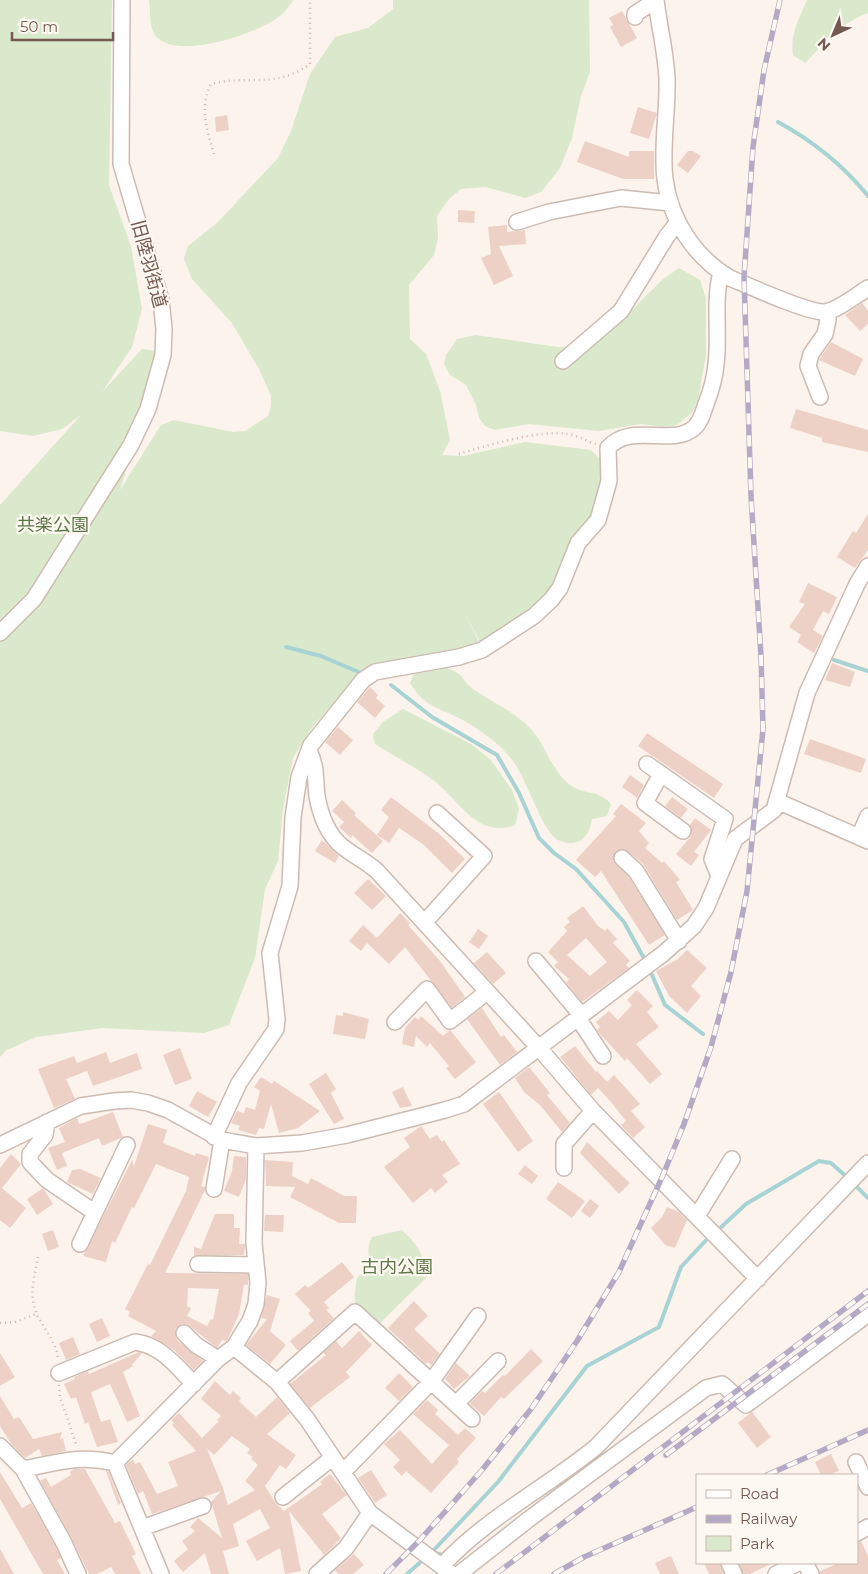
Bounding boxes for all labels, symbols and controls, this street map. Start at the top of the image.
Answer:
scale bar [12,10,114,42]
north arrow [808,10,858,60]
text: 50 m [20,17,58,36]
text: N [814,34,834,55]
street label: 旧陸羽街道 [127,218,171,310]
park label: 共楽公園 [17,514,89,536]
park label: 古内公園 [361,1256,433,1278]
legend [696,1474,858,1564]
text: Road [740,1484,779,1503]
text: Railway [740,1509,798,1528]
text: Park [740,1534,774,1553]

